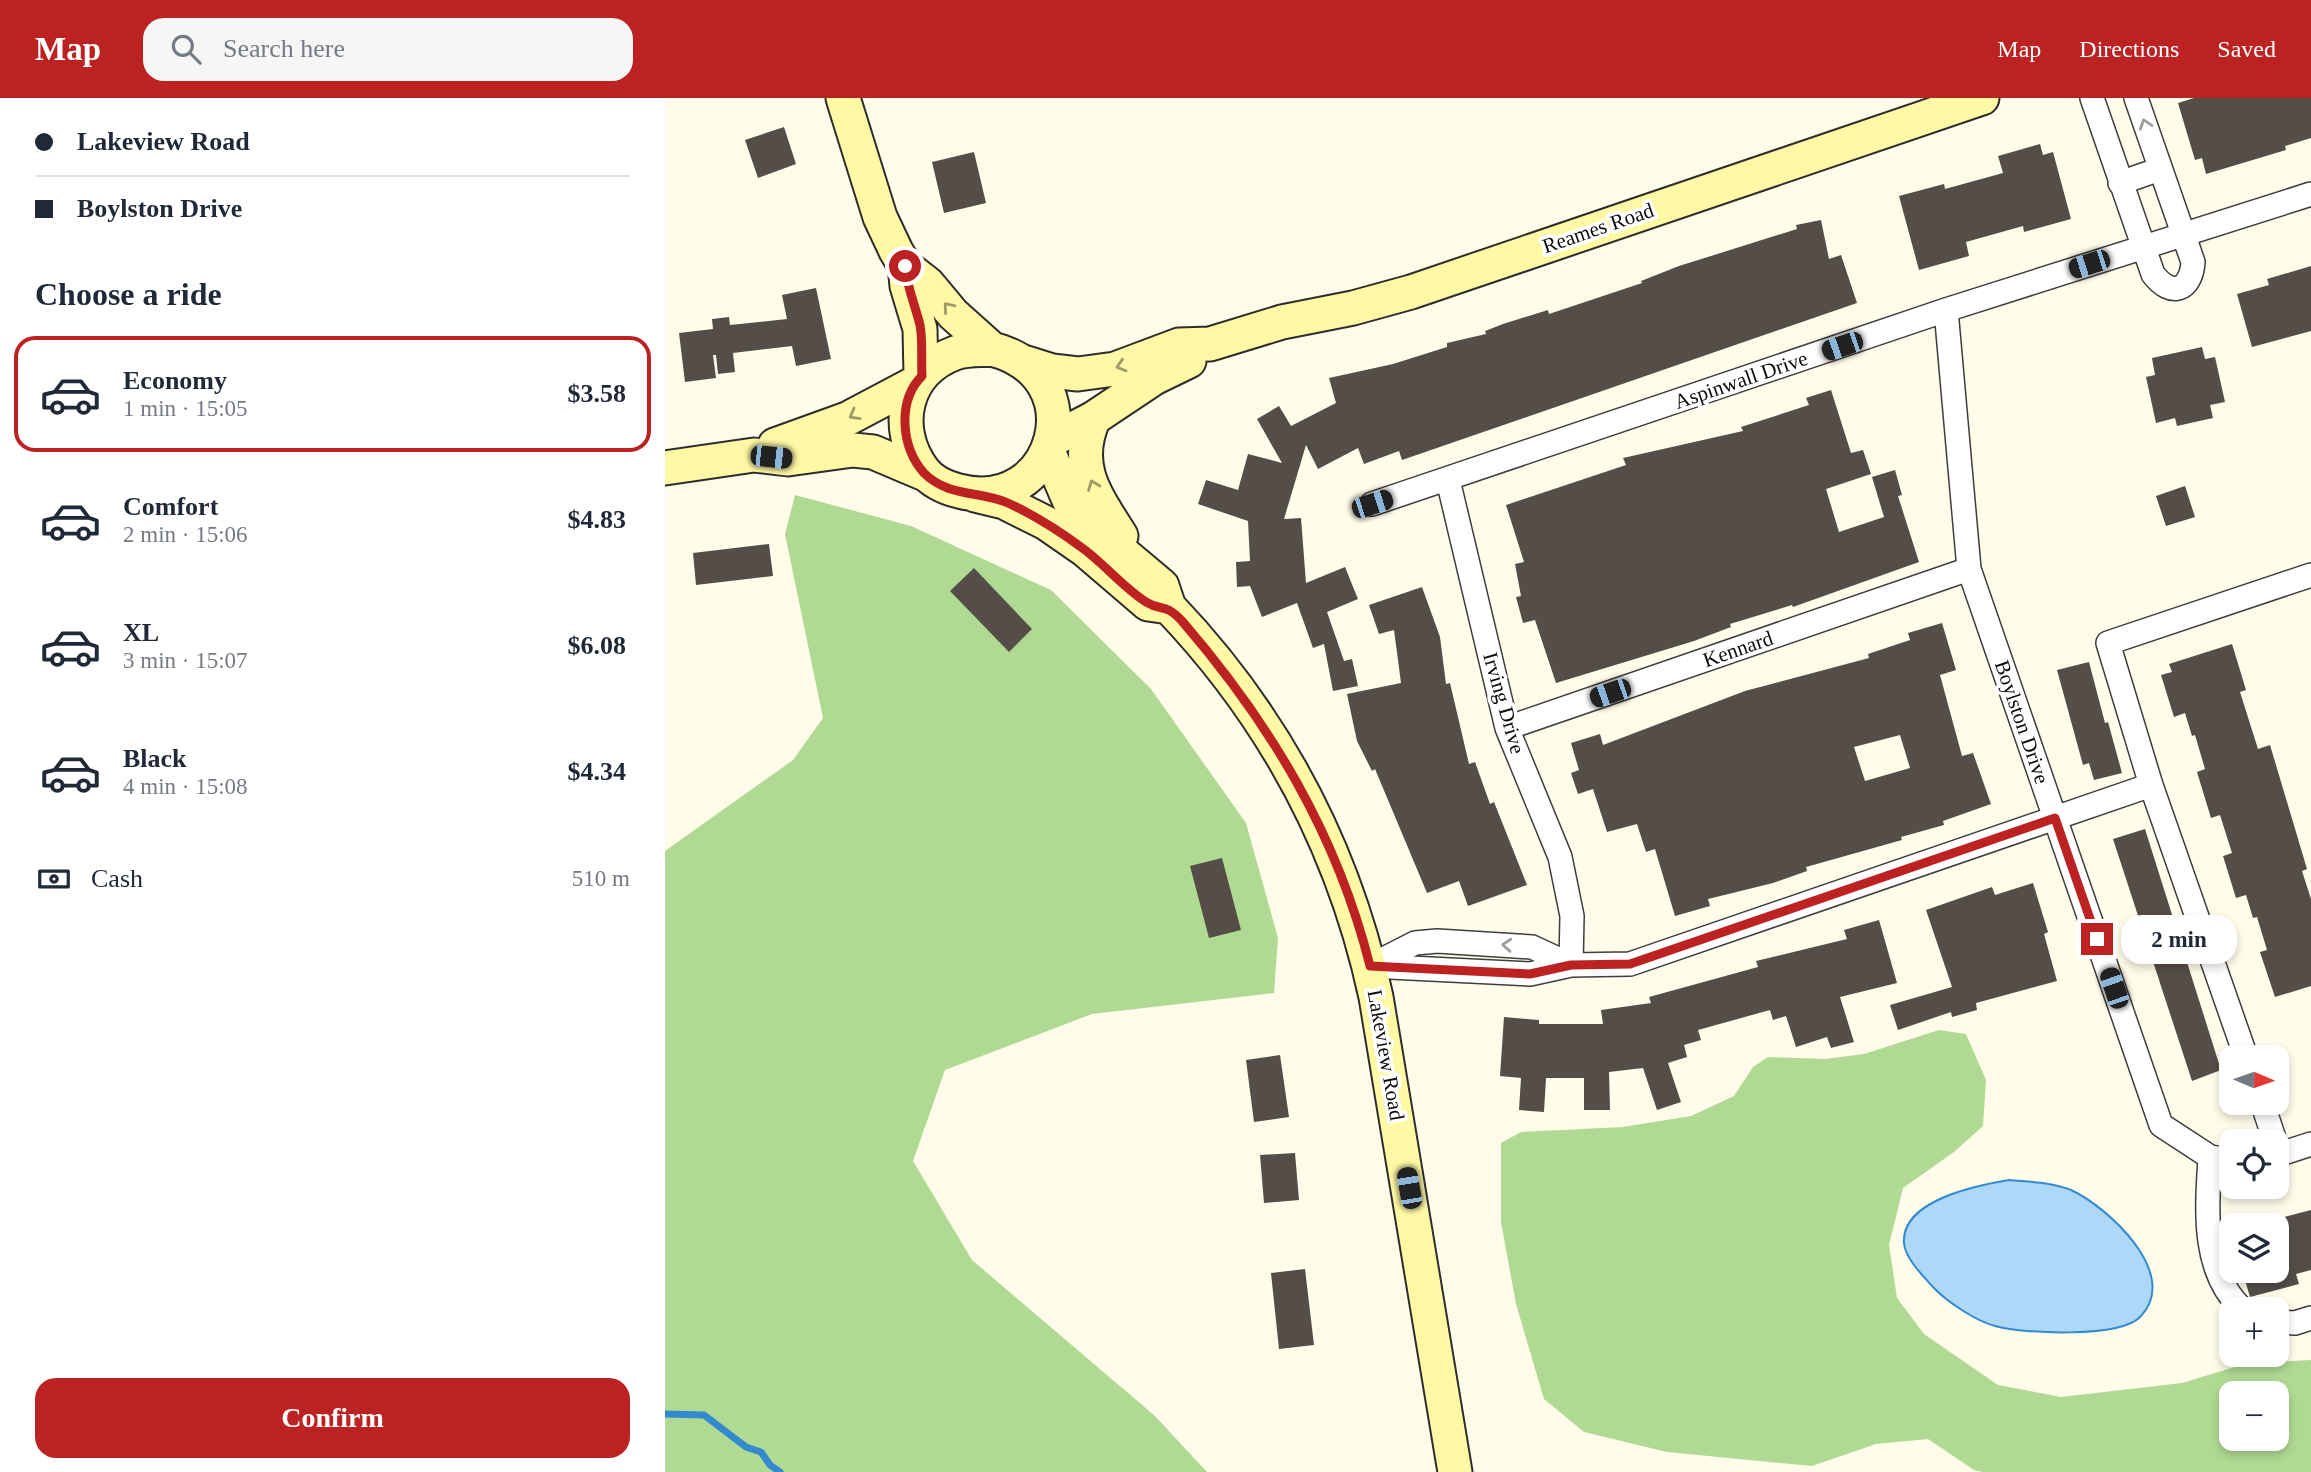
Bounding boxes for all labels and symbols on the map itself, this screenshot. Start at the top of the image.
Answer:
one-way arrow [2139,118,2153,130]
street label: Reames Road [1539,198,1657,258]
car [2066,248,2113,280]
route start [889,250,921,282]
one-way arrow [944,303,956,316]
car [1819,329,1866,363]
street label: Aspinwall Drive [1671,346,1811,414]
one-way arrow [1115,357,1127,372]
one-way arrow [849,407,861,420]
car [750,444,793,470]
one-way arrow [1087,480,1101,492]
car [1349,488,1396,520]
street label: Kennard [1700,626,1777,672]
street label: Irving Drive [1478,650,1530,756]
street label: Boylston Drive [1990,657,2054,787]
car [1587,676,1634,710]
callout: 2 min [2121,914,2237,964]
route end [2081,923,2113,955]
one-way arrow [1501,938,1512,953]
car [2098,965,2131,1011]
street label: Lakeview Road [1363,988,1409,1123]
north arrow [2219,1045,2289,1115]
car [1396,1165,1423,1211]

